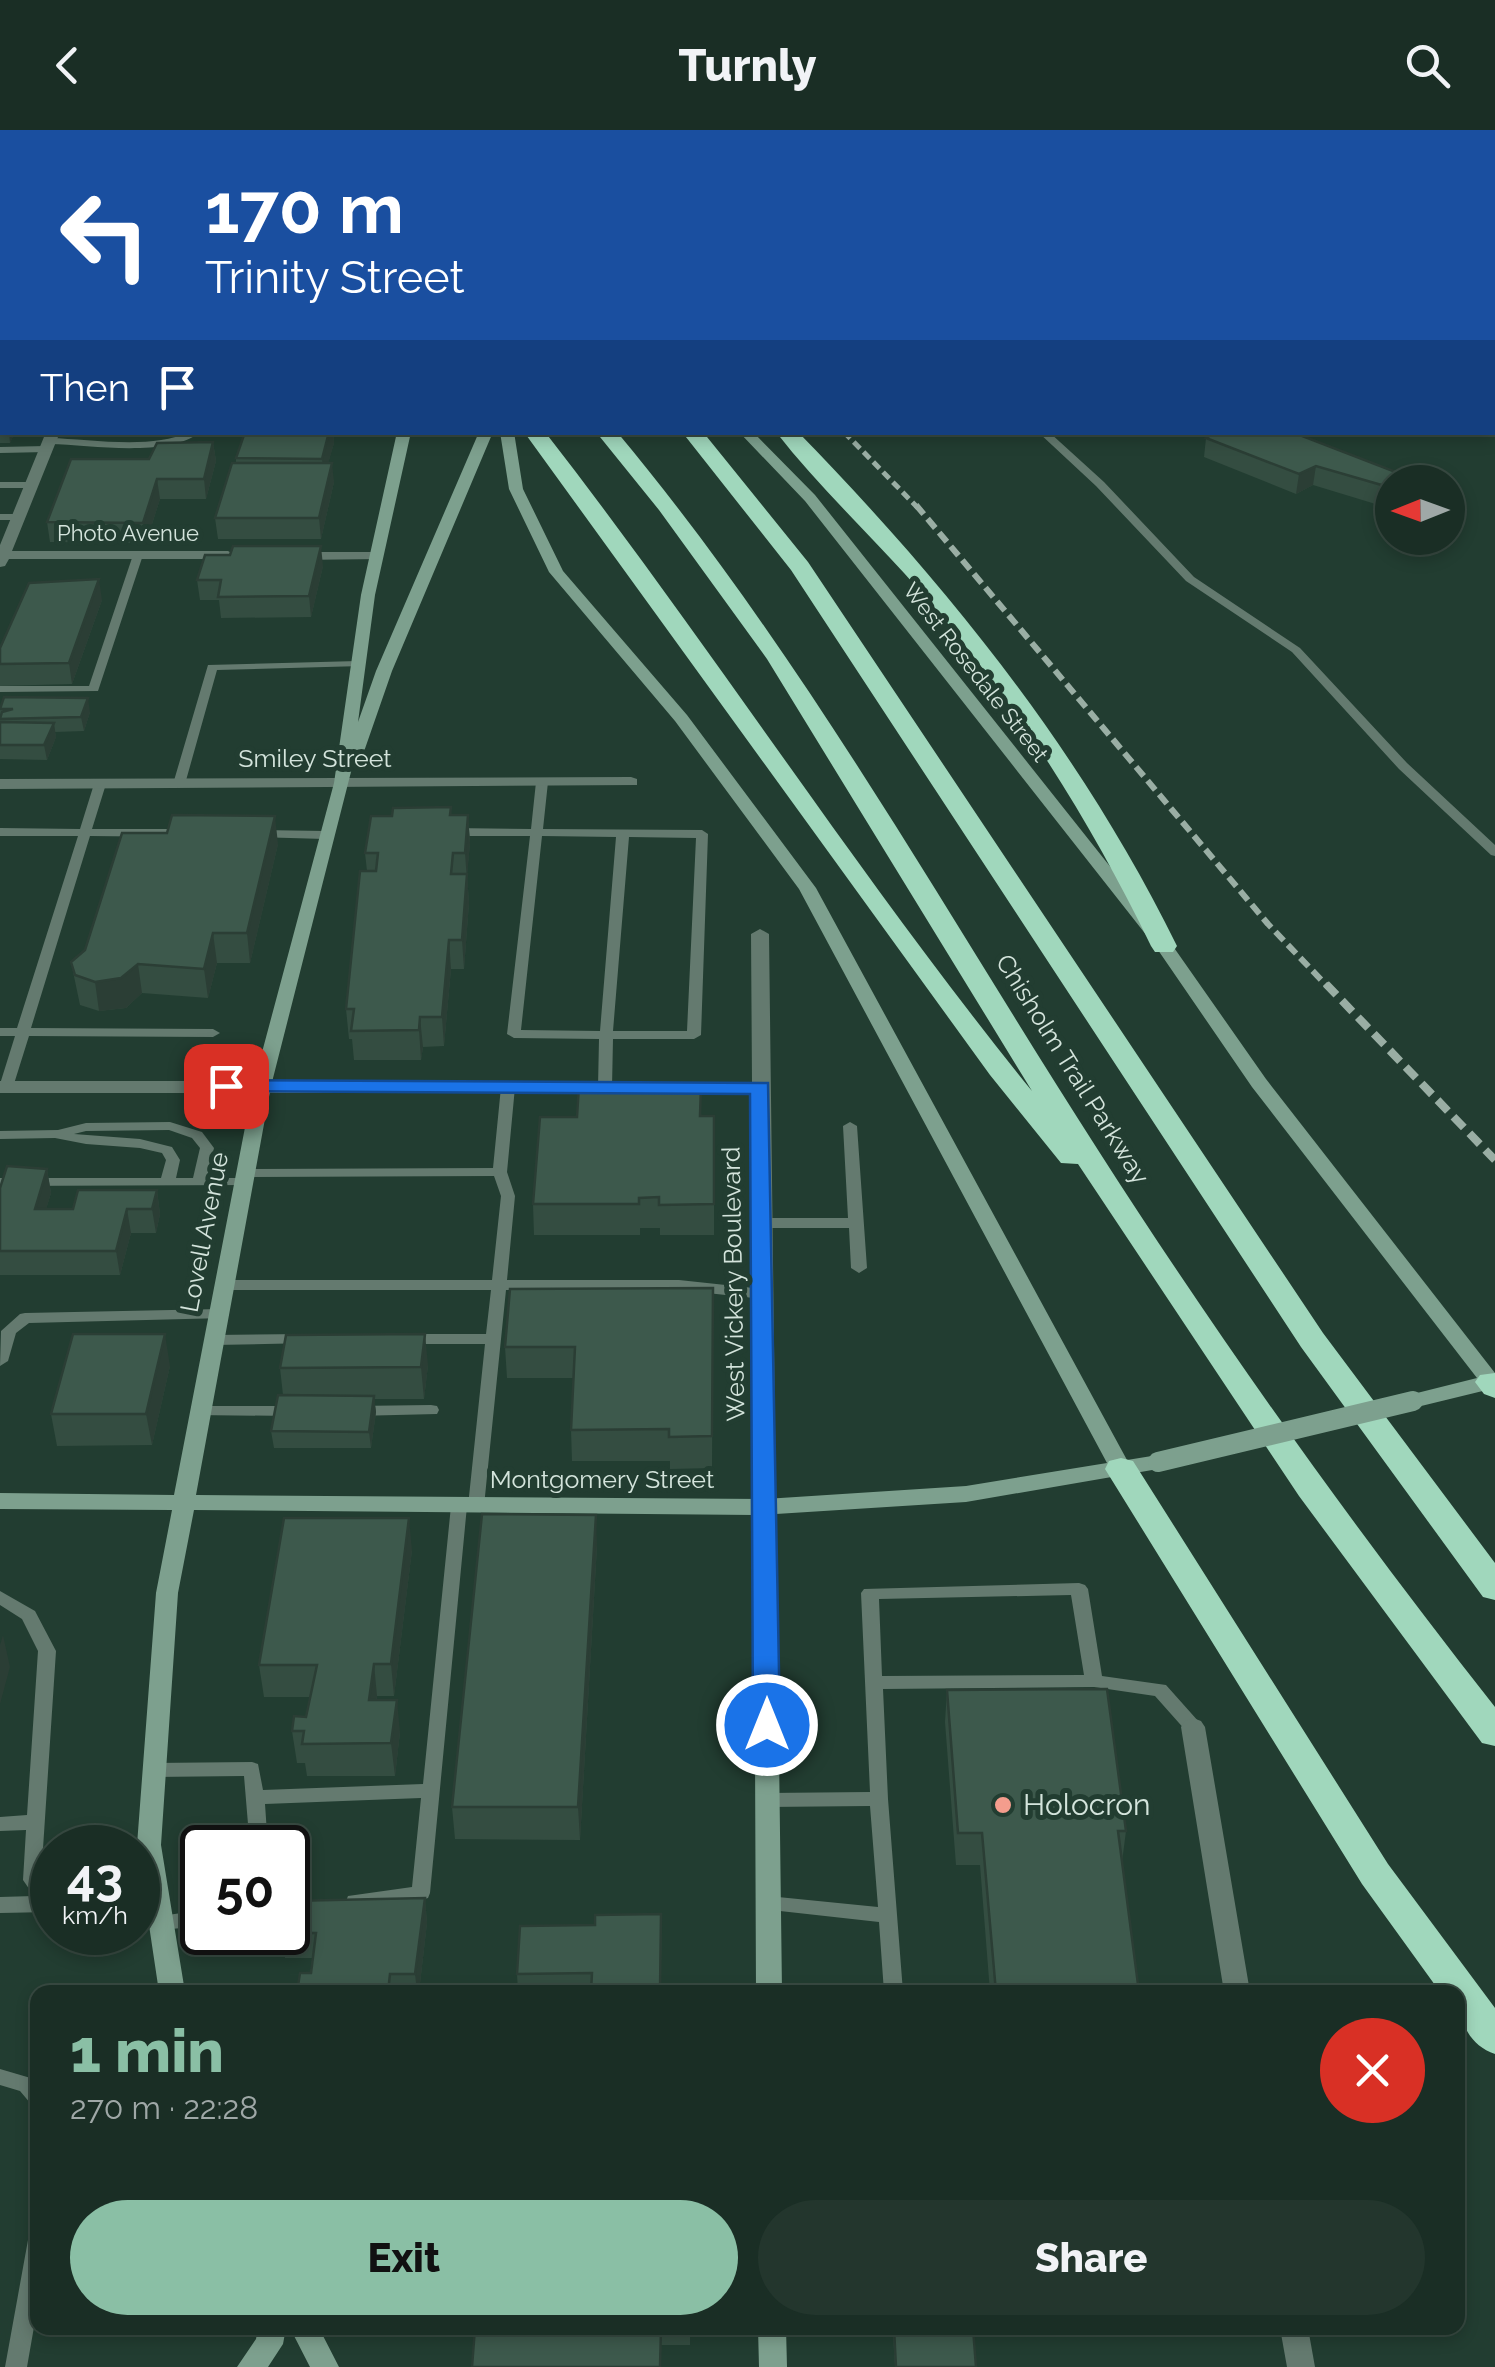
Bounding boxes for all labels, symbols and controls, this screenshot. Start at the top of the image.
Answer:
icon: back [40,38,95,93]
icon: search [1400,38,1455,93]
text: Turnly [678,39,817,92]
text: 170 m [205,167,404,249]
icon: left [40,170,170,300]
text: Trinity Street [205,251,465,304]
icon: arrive [150,360,205,415]
text: Then [40,365,130,410]
north arrow [1375,465,1465,555]
map controls [1375,465,1465,555]
street label: Photo Avenue [57,520,199,546]
street label: West Rosedale Street [898,577,1054,767]
street label: Smiley Street [238,743,392,773]
street label: Chisholm Trail Parkway [990,949,1156,1190]
pin [184,1044,269,1129]
icon: arrive [199,1059,254,1114]
street label: West Vickery Boulevard [716,1146,750,1422]
street label: Lovell Avenue [174,1149,234,1315]
street label: Montgomery Street [490,1464,715,1494]
position arrow [715,1673,819,1777]
place label: Holocron [1023,1787,1151,1822]
marker: Holocron [992,1794,1014,1816]
speed limit sign: 50 [180,1825,310,1955]
text: 43 [67,1848,123,1907]
text: km/h [62,1900,128,1930]
text: 1 min [70,2016,224,2086]
button: close [1320,2018,1425,2123]
text: 270 m · 22:28 [70,2089,258,2126]
button: Exit [70,2200,738,2315]
button: Share [758,2200,1425,2315]

